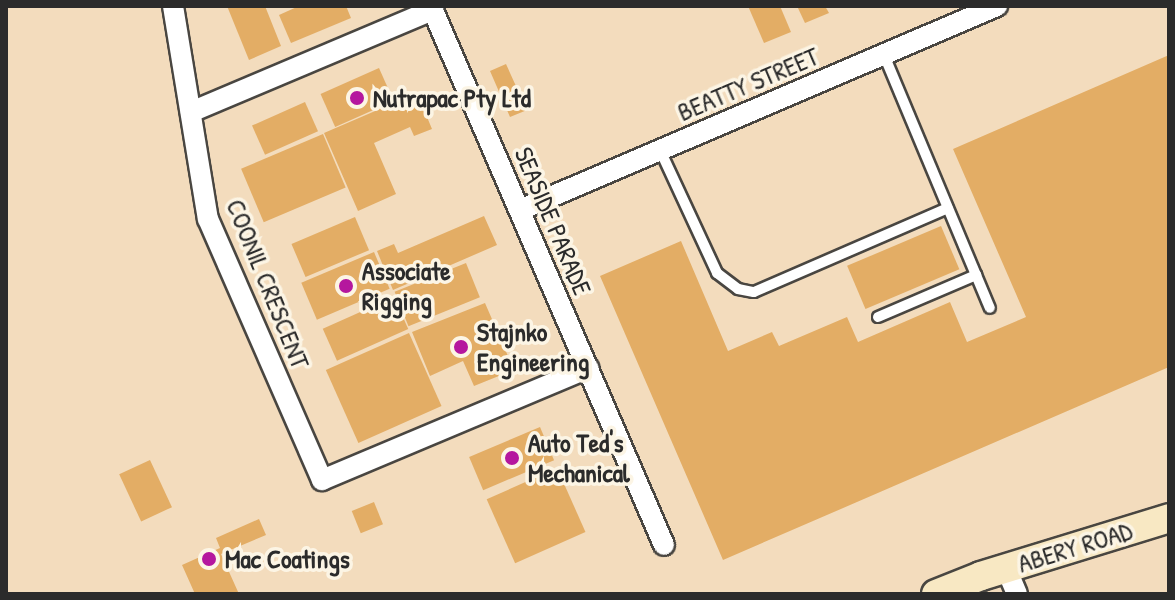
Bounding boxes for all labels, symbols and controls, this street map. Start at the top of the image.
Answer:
street label: BEATTY STREET [673,40,823,128]
place label: Nutrapac Pty Ltd [373,82,531,114]
marker: Nutrapac Pty Ltd [348,89,366,107]
street label: SEASIDE PARADE [508,142,598,300]
street label: COONIL CRESCENT [220,195,316,373]
place label: Associate Rigging [362,255,451,316]
marker: Associate Rigging [337,277,355,295]
place label: Stajnko Engineering [477,316,589,378]
marker: Stajnko Engineering [452,338,470,356]
place label: Auto Ted's Mechanical [528,427,630,488]
marker: Auto Ted's Mechanical [503,449,521,467]
street label: ABERY ROAD [1014,515,1136,579]
place label: Mac Coatings [225,543,350,575]
marker: Mac Coatings [200,550,218,568]

